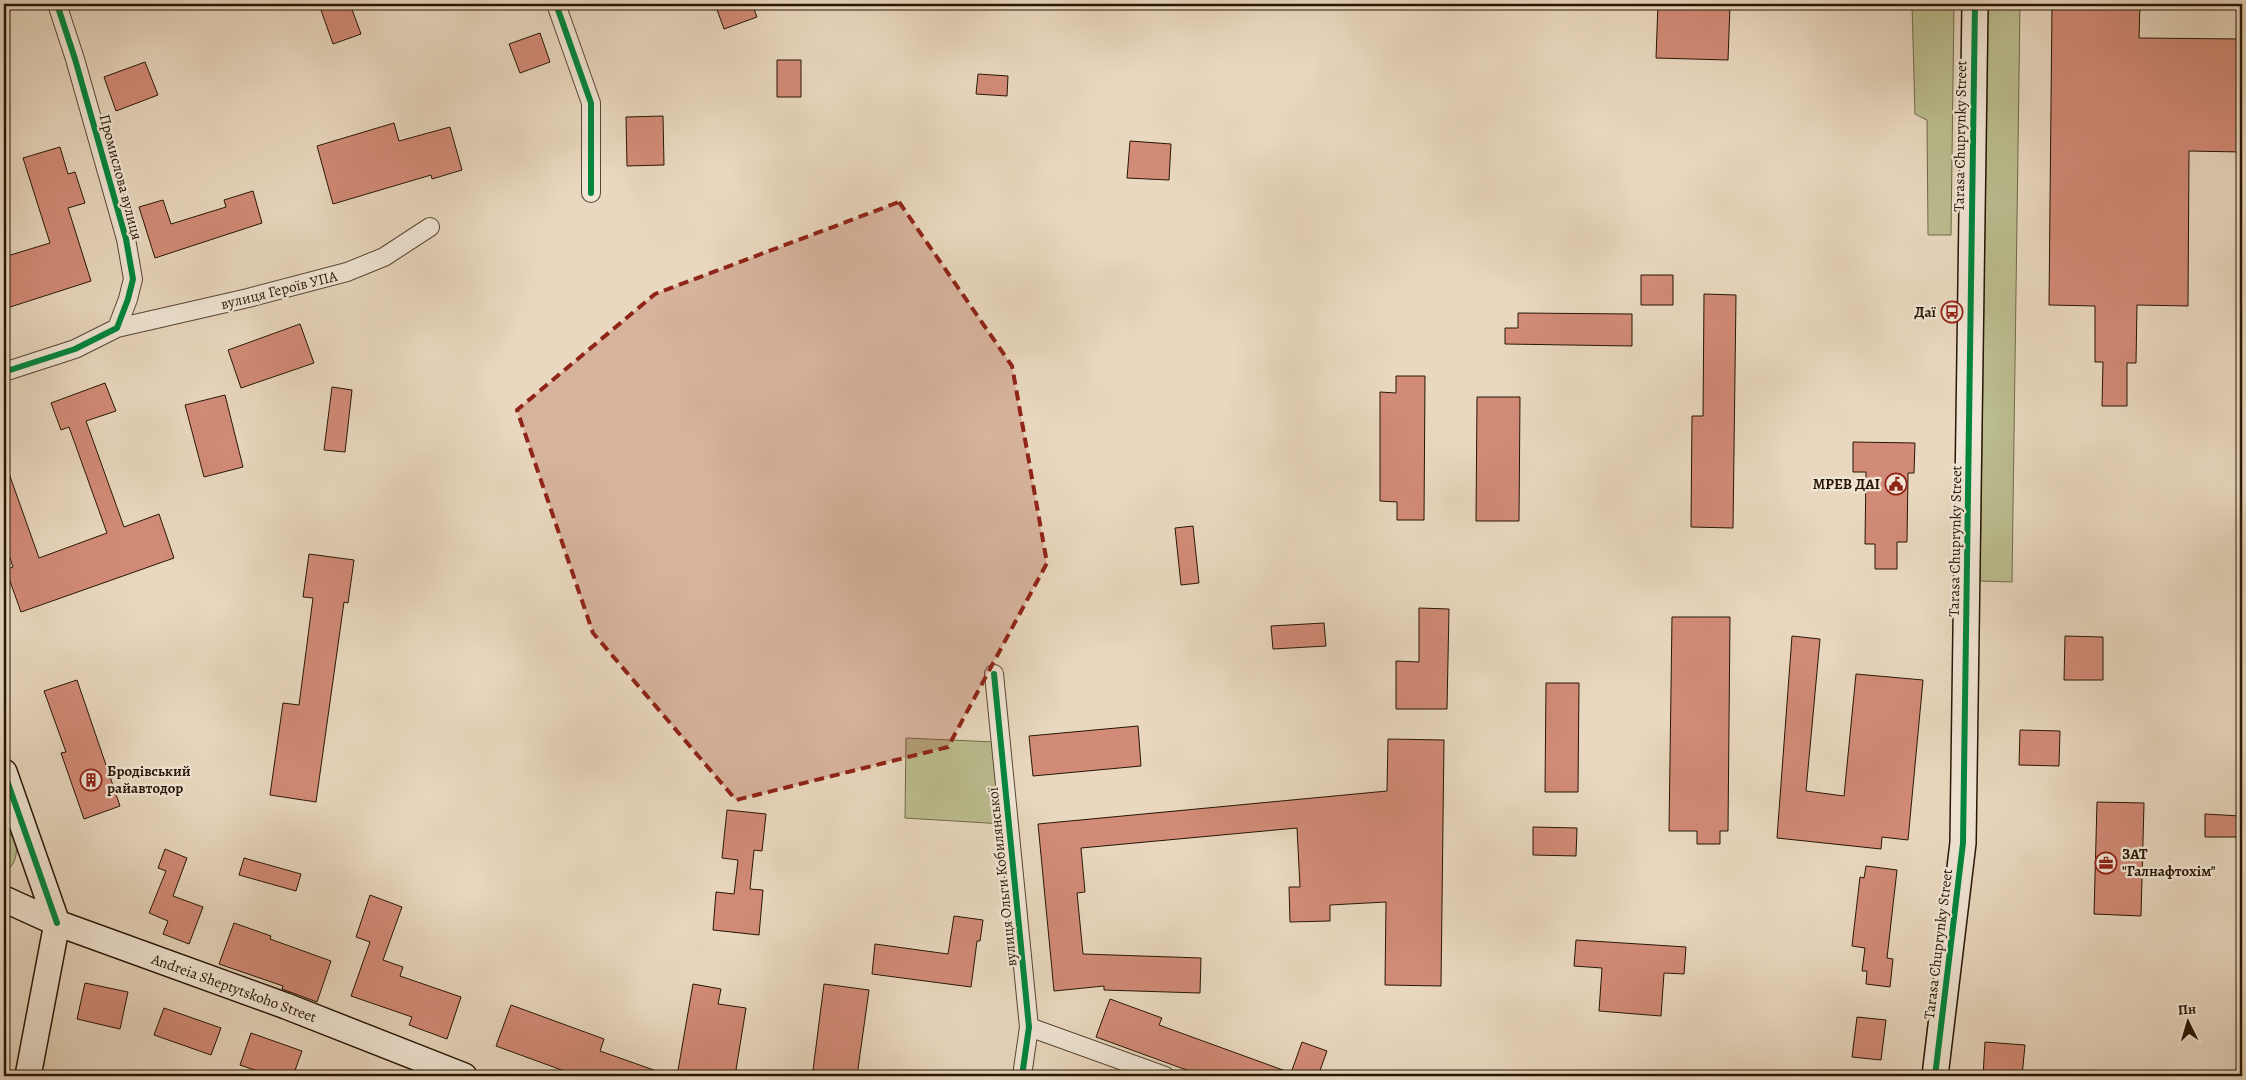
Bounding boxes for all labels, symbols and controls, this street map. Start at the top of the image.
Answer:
street label: Tarasa Chuprynky Street [1949,60,1971,212]
street label: Промислова вулиця [95,112,147,242]
street label: вулиця Героїв УПА [219,266,340,314]
bus stop icon: Даї [1940,300,1964,324]
place label: Даї [1914,302,1937,322]
street label: Tarasa Chuprynky Street [1944,465,1966,617]
public building icon: МРЕВ ДАІ [1884,472,1908,496]
place label: МРЕВ ДАІ [1813,474,1880,494]
place label: Бродівський райавтодор [107,761,191,798]
building icon: Бродівський райавтодор [79,768,103,792]
street label: вулиця Ольги Кобилянської [983,786,1021,968]
place label: ЗАТ "Галнафтохім" [2122,844,2216,881]
office icon: ЗАТ "Галнафтохім" [2094,851,2118,875]
street label: Tarasa Chuprynky Street [1919,868,1957,1020]
street label: Andreia Sheptytskoho Street [148,948,319,1027]
north arrow [2164,998,2214,1048]
text: Пн [2177,999,2197,1020]

